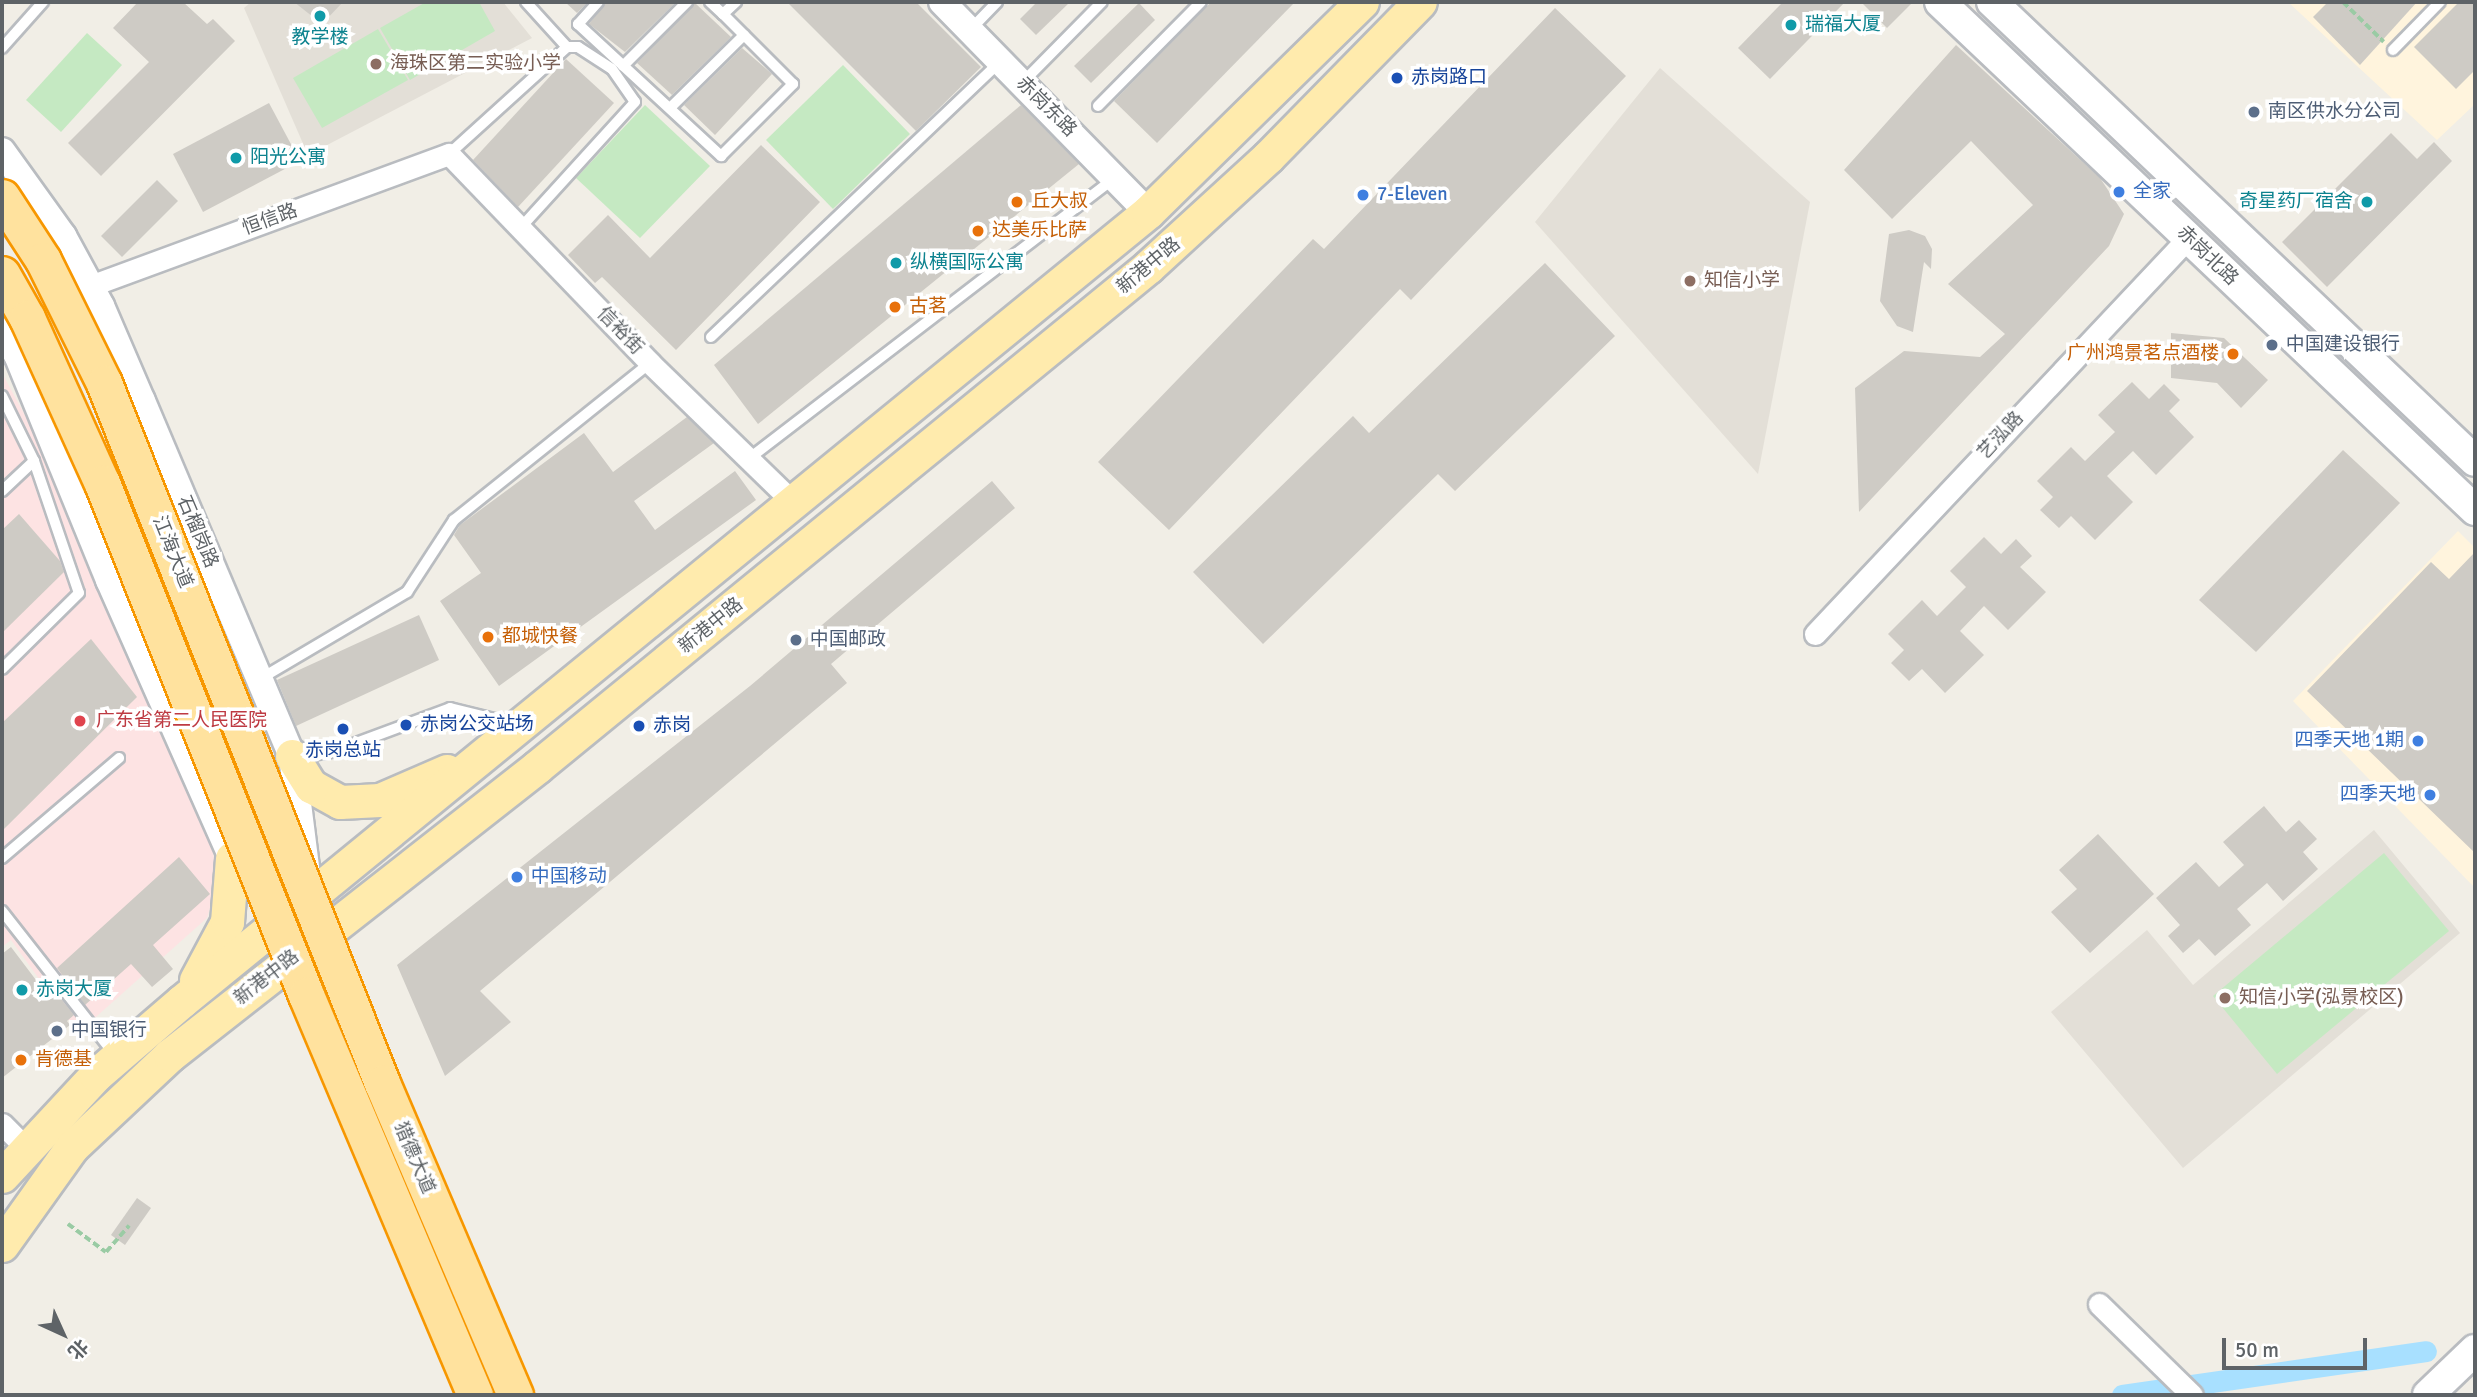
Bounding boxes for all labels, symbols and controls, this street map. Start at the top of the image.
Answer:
marker: 教学楼 [312,8,328,24]
place label: 瑞福大厦 [1805,14,1881,36]
marker: 瑞福大厦 [1783,17,1799,33]
place label: 教学楼 [292,27,348,49]
place label: 海珠区第二实验小学 [390,53,561,75]
marker: 海珠区第二实验小学 [368,56,384,72]
place label: 赤岗路口 [1411,67,1487,89]
marker: 赤岗路口 [1389,70,1405,86]
street label: 赤岗东路 [1011,72,1081,142]
place label: 南区供水分公司 [2268,101,2401,123]
marker: 南区供水分公司 [2246,104,2262,120]
place label: 阳光公寓 [250,147,326,169]
marker: 阳光公寓 [228,150,244,166]
place label: 全家 [2133,181,2171,203]
place label: 7-Eleven [1377,184,1448,206]
marker: 全家 [2111,184,2127,200]
marker: 7-Eleven [1355,187,1371,203]
place label: 丘大叔 [1031,191,1088,213]
place label: 奇星药厂宿舍 [2239,191,2353,213]
marker: 丘大叔 [1009,194,1025,210]
marker: 奇星药厂宿舍 [2359,194,2375,210]
street label: 恒信路 [239,200,301,240]
place label: 达美乐比萨 [992,220,1087,242]
street label: 赤岗北路 [2172,221,2242,291]
marker: 达美乐比萨 [970,223,986,239]
street label: 新港中路 [1113,233,1185,299]
place label: 纵横国际公寓 [910,252,1024,274]
marker: 纵横国际公寓 [888,255,904,271]
place label: 知信小学 [1704,270,1780,292]
marker: 知信小学 [1682,273,1698,289]
place label: 古茗 [909,296,947,318]
marker: 古茗 [887,299,903,315]
street label: 信裕街 [592,303,648,359]
place label: 中国建设银行 [2286,334,2400,356]
marker: 中国建设银行 [2264,337,2280,353]
place label: 广州鸿景茗点酒楼 [2067,343,2219,365]
marker: 广州鸿景茗点酒楼 [2225,346,2241,362]
street label: 艺泓路 [1973,407,2029,465]
street label: 石榴岗路 [172,493,222,571]
street label: 江海大道 [147,512,197,592]
street label: 新港中路 [674,593,748,659]
place label: 都城快餐 [502,626,578,648]
marker: 都城快餐 [480,629,496,645]
place label: 中国邮政 [810,629,886,651]
marker: 中国邮政 [788,632,804,648]
place label: 广东省第二人民医院 [96,710,267,732]
marker: 广东省第二人民医院 [70,711,90,731]
place label: 赤岗公交站场 [420,714,534,736]
place label: 赤岗 [653,715,691,737]
marker: 赤岗公交站场 [398,717,414,733]
marker: 赤岗 [631,718,647,734]
marker: 赤岗总站 [335,721,351,737]
place label: 四季天地 1期 [2295,730,2404,752]
marker: 四季天地 1期 [2410,733,2426,749]
place label: 赤岗总站 [305,740,381,762]
place label: 四季天地 [2340,784,2416,806]
marker: 四季天地 [2422,787,2438,803]
place label: 中国移动 [531,866,607,888]
marker: 中国移动 [509,869,525,885]
street label: 新港中路 [230,946,304,1010]
place label: 赤岗大厦 [36,979,112,1001]
marker: 赤岗大厦 [14,982,30,998]
place label: 知信小学(泓景校区) [2239,987,2404,1009]
marker: 知信小学(泓景校区) [2217,990,2233,1006]
place label: 中国银行 [71,1020,147,1042]
marker: 中国银行 [49,1023,65,1039]
place label: 肯德基 [35,1049,92,1071]
marker: 肯德基 [13,1052,29,1068]
street label: 猎德大道 [389,1119,439,1197]
north arrow [28,1299,98,1369]
scale bar [2225,1324,2370,1368]
text: 北 [63,1334,93,1364]
text: 50 m [2235,1337,2279,1363]

